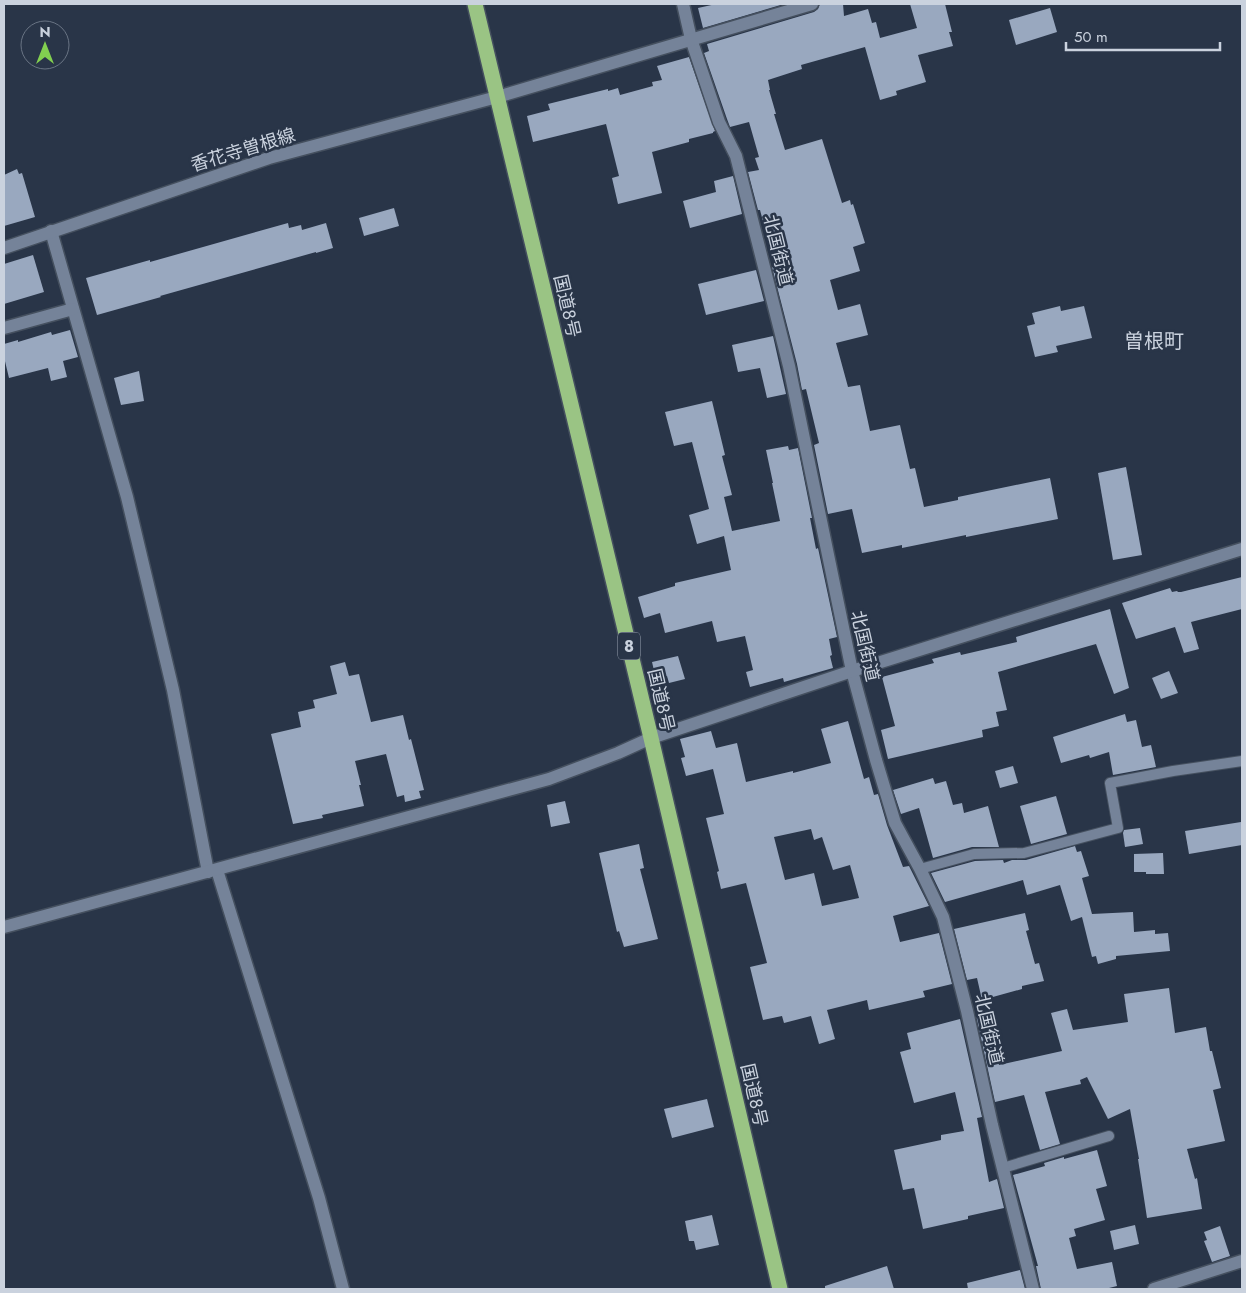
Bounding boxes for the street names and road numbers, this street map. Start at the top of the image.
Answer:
street label: 香花寺曽根線 [188,122,298,178]
street label: 北国街道 [757,212,799,288]
street label: 国道8号 [547,272,587,340]
street label: 北国街道 [844,608,886,684]
road number: 8 [618,632,640,659]
street label: 国道8号 [641,666,681,734]
street label: 北国街道 [968,991,1010,1067]
street label: 国道8号 [734,1061,774,1129]

